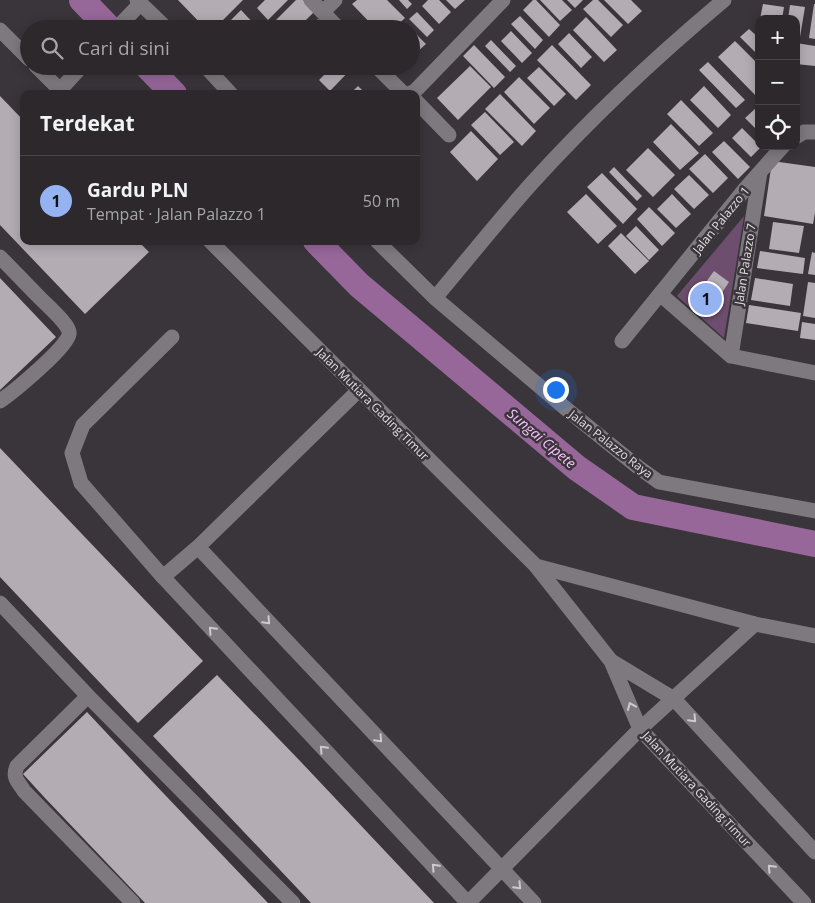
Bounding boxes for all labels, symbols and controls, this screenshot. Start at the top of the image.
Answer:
map controls [755,15,800,150]
button: + [755,15,800,60]
search box [20,20,420,75]
icon: search [38,34,66,62]
text: Cari di sini [78,35,170,61]
button: − [755,60,800,105]
button: locate [755,105,800,150]
text: Terdekat [40,109,135,137]
text: Gardu PLN [87,177,188,203]
street label: Jalan Palazzo 1 [688,183,753,258]
text: 1 [51,190,61,212]
text: 50 m [363,190,400,212]
text: Tempat · Jalan Palazzo 1 [87,203,266,225]
street label: Jalan Palazzo 7 [730,222,760,307]
pin: 1 [690,280,722,318]
street label: Jalan Mutiara Gading Timur [312,343,433,464]
your location [543,377,569,403]
water label: Sungai Cipete [504,404,580,472]
street label: Jalan Palazzo Raya [565,405,656,482]
one-way arrow [261,615,270,624]
one-way arrow [209,627,218,636]
one-way arrow [626,703,636,711]
one-way arrow [687,714,696,723]
street label: Jalan Mutiara Gading Timur [638,727,755,851]
one-way arrow [373,733,382,742]
one-way arrow [320,745,329,754]
one-way arrow [431,864,440,873]
one-way arrow [768,864,777,873]
one-way arrow [512,881,521,890]

